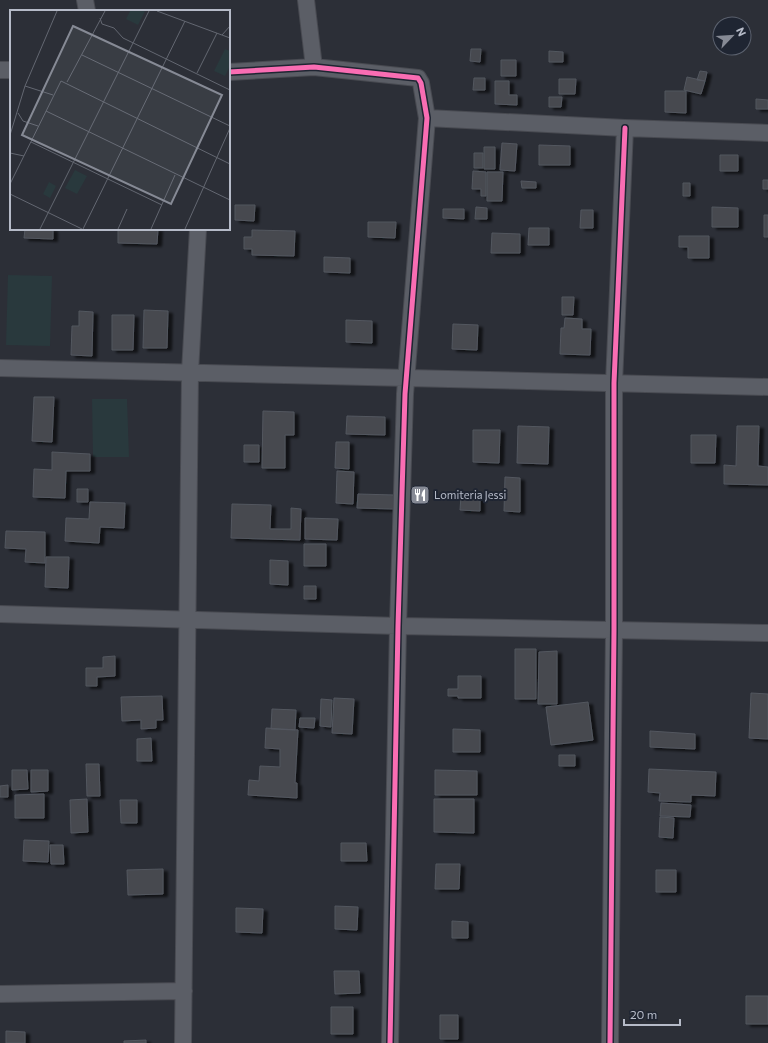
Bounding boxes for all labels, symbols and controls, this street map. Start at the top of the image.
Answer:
inset map [10,10,230,230]
north arrow [712,16,752,56]
text: N [734,25,749,38]
restaurant icon: Lomiteria Jessi [409,484,431,506]
place label: Lomiteria Jessi [434,488,507,502]
scale bar [624,1001,680,1027]
text: 20 m [630,1007,657,1021]

